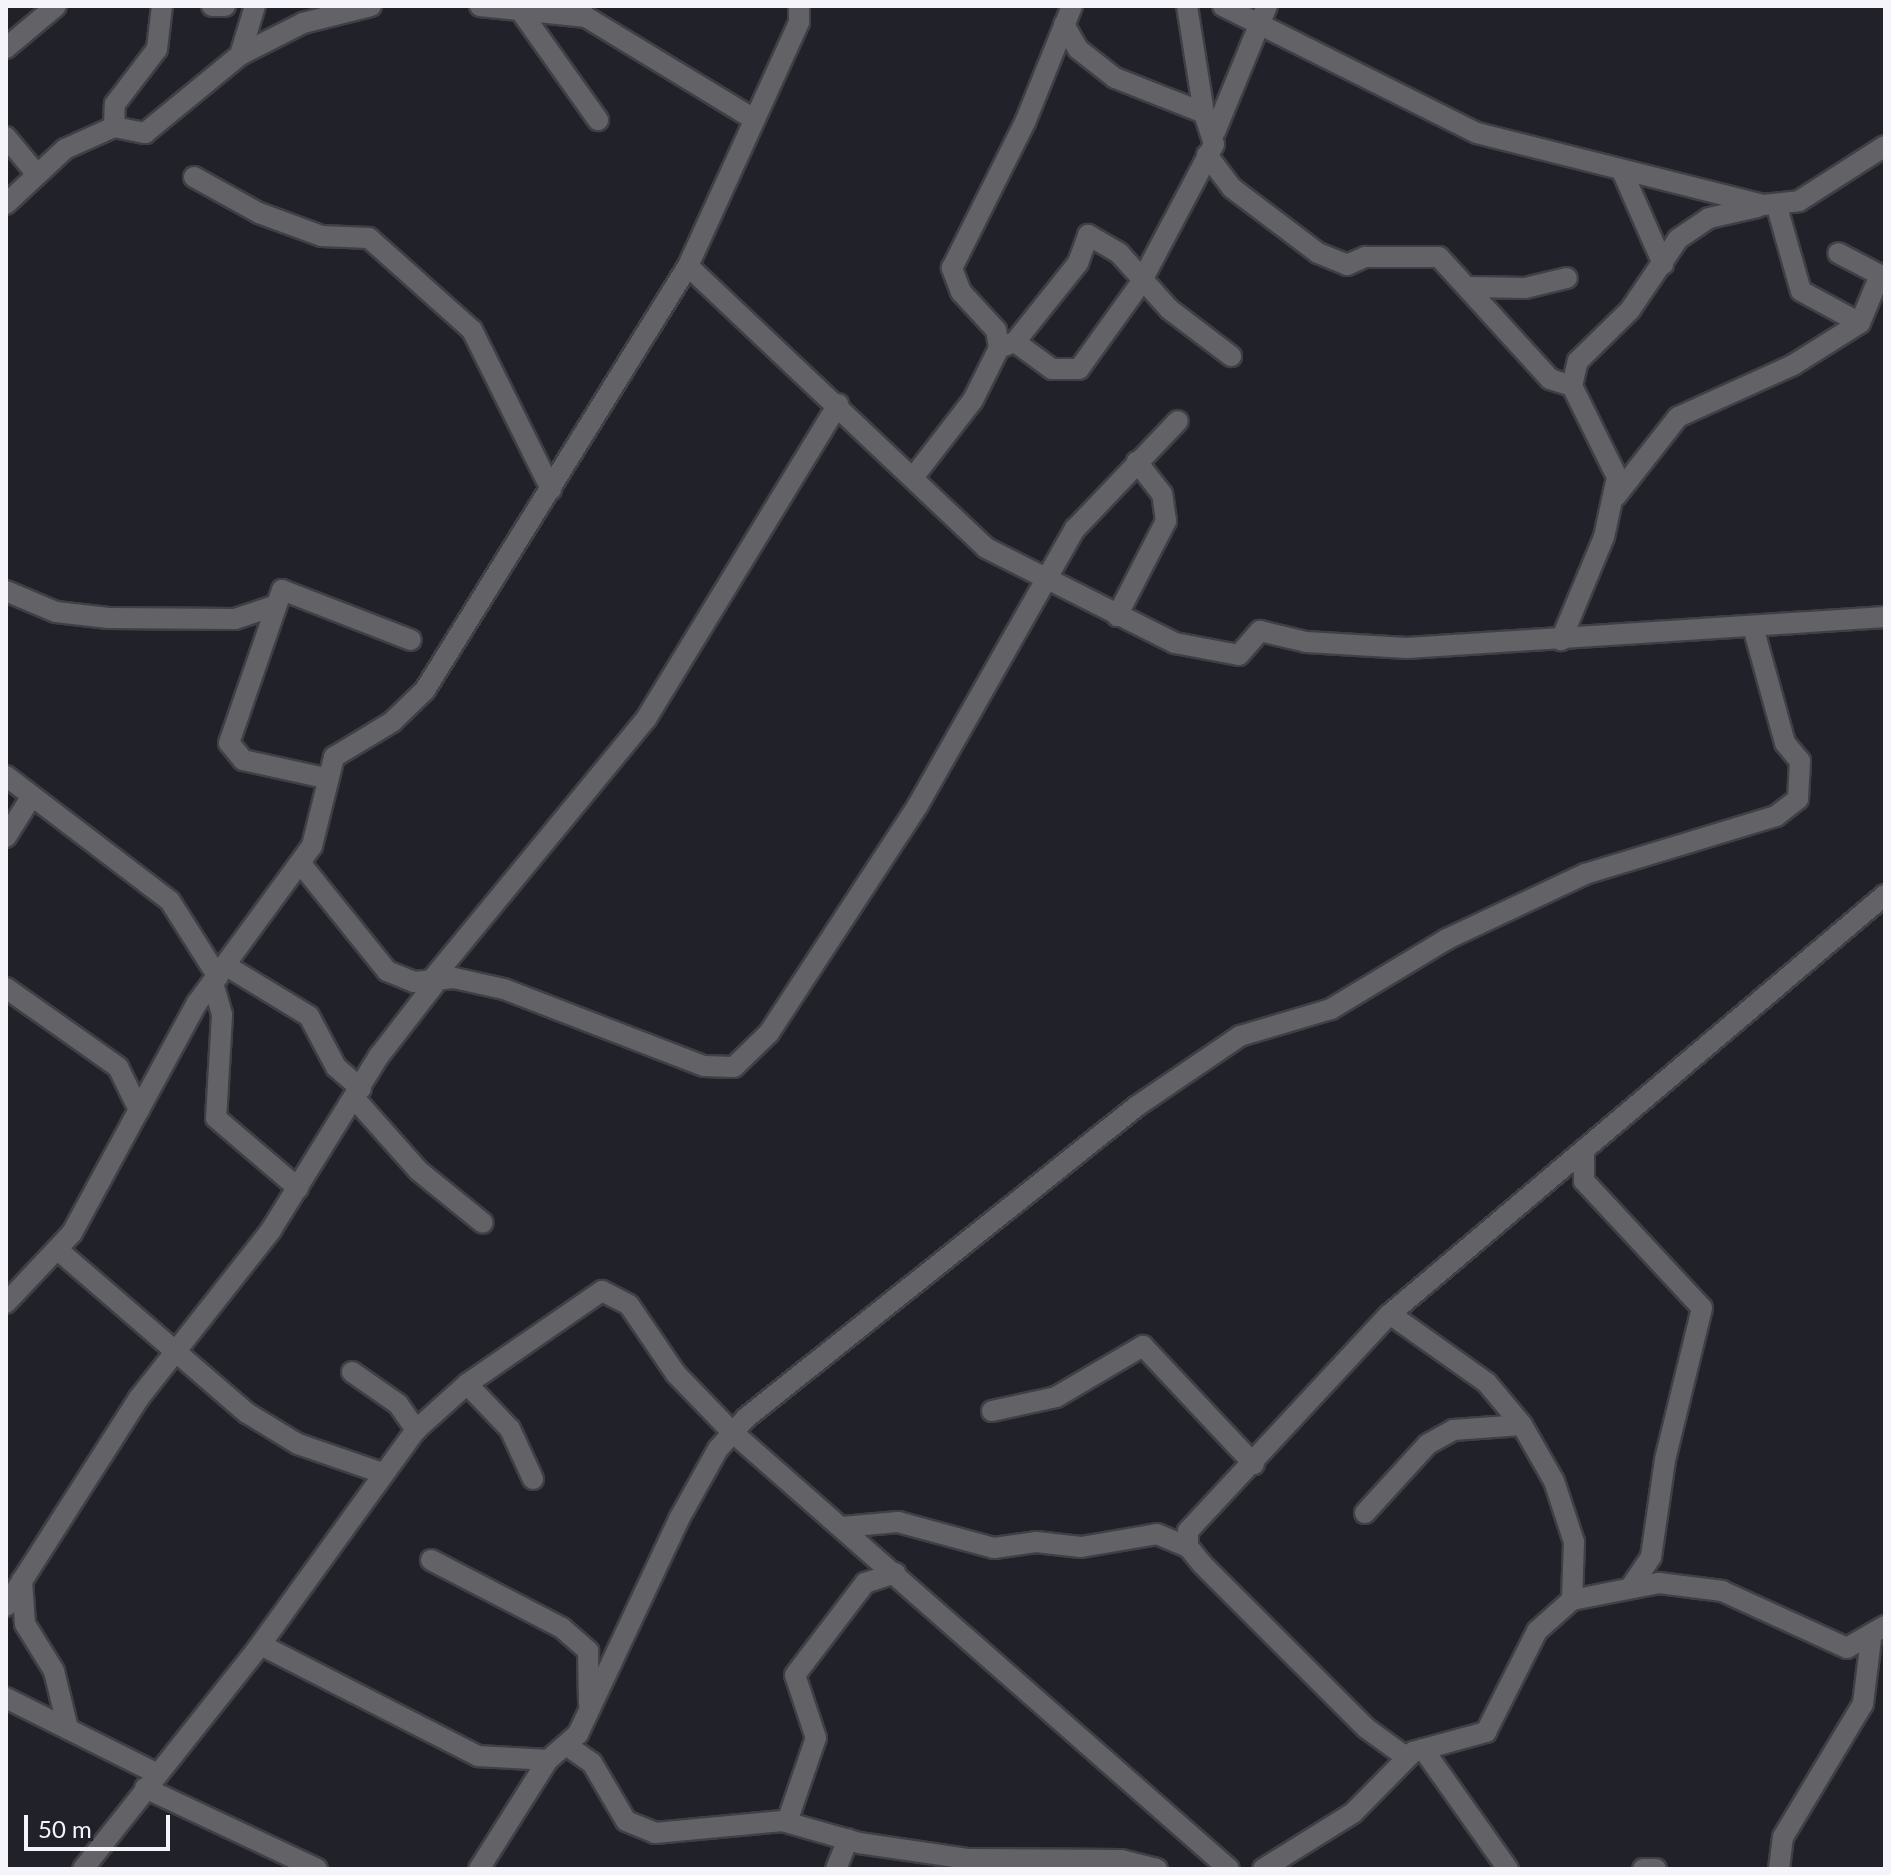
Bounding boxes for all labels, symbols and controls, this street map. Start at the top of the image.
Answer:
scale bar [28,1799,174,1849]
text: 50 m [38,1814,92,1843]

